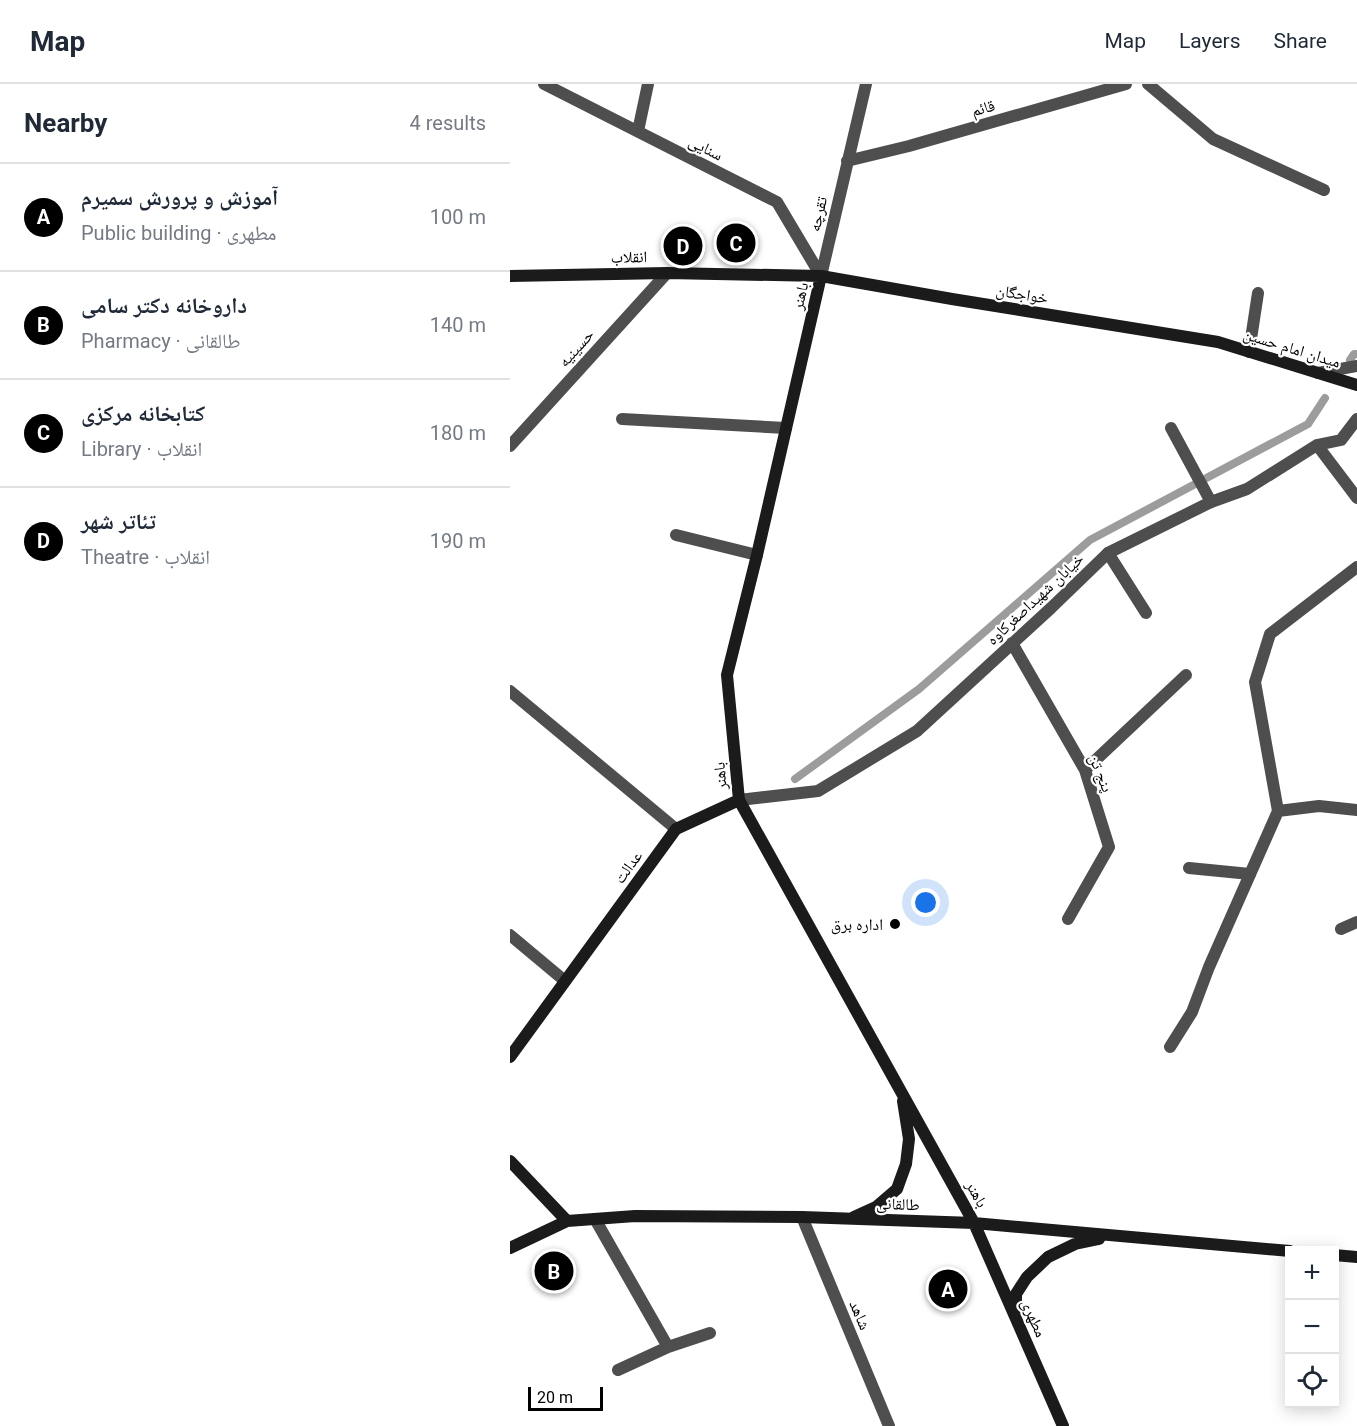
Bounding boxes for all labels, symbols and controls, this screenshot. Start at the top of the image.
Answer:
text: Map [30,25,85,58]
text: Map [1104,29,1146,53]
text: Layers [1179,29,1240,53]
text: Share [1273,29,1327,53]
street label: قائم [969,96,997,121]
text: Nearby [24,108,107,138]
text: 4 results [410,111,486,135]
street label: سنایی [685,131,726,165]
text: آموزش و پرورش سمیرم [81,185,278,210]
street label: تقرچه [805,194,831,233]
text: A [37,205,50,229]
text: 100 m [430,205,486,229]
pin: C [716,220,756,266]
text: Public building · مطهری [81,221,276,245]
pin: D [664,224,702,268]
street label: انقلاب [611,247,647,267]
street label: باهنر [787,280,812,313]
street label: خواجگان [994,281,1049,308]
text: داروخانه دکتر سامی [81,293,247,318]
text: B [37,313,50,337]
text: 140 m [430,313,486,337]
street label: میدان امام حسین [1241,324,1343,373]
street label: حسینیه [554,325,598,371]
text: Pharmacy · طالقانی [81,329,240,353]
text: کتابخانه مرکزی [81,401,205,426]
text: C [37,421,50,445]
text: 180 m [430,421,486,445]
text: Library · انقلاب [81,437,202,461]
text: تئاتر شهر [81,509,156,534]
text: D [37,529,50,553]
text: 190 m [430,529,486,553]
text: Theatre · انقلاب [81,545,210,569]
street label: خیابان شهیداصغرکاوه [982,549,1088,650]
street label: پنج تن [1084,751,1117,796]
street label: باهنر [709,761,731,792]
street label: عدالت [610,847,646,887]
your location [911,888,940,917]
place label: اداره برق [831,915,883,935]
marker: اداره برق [888,917,902,931]
street label: باهنر [961,1176,992,1211]
street label: طالقانی [876,1194,920,1215]
map controls [1285,1246,1339,1408]
button: + [1285,1246,1339,1300]
pin: B [534,1248,573,1294]
pin: A [928,1266,968,1312]
street label: مطهری [1016,1296,1051,1340]
street label: شاهد [845,1297,875,1333]
button: − [1285,1300,1339,1354]
button: locate [1285,1354,1339,1408]
scale bar [528,1384,603,1412]
text: 20 m [537,1388,573,1407]

